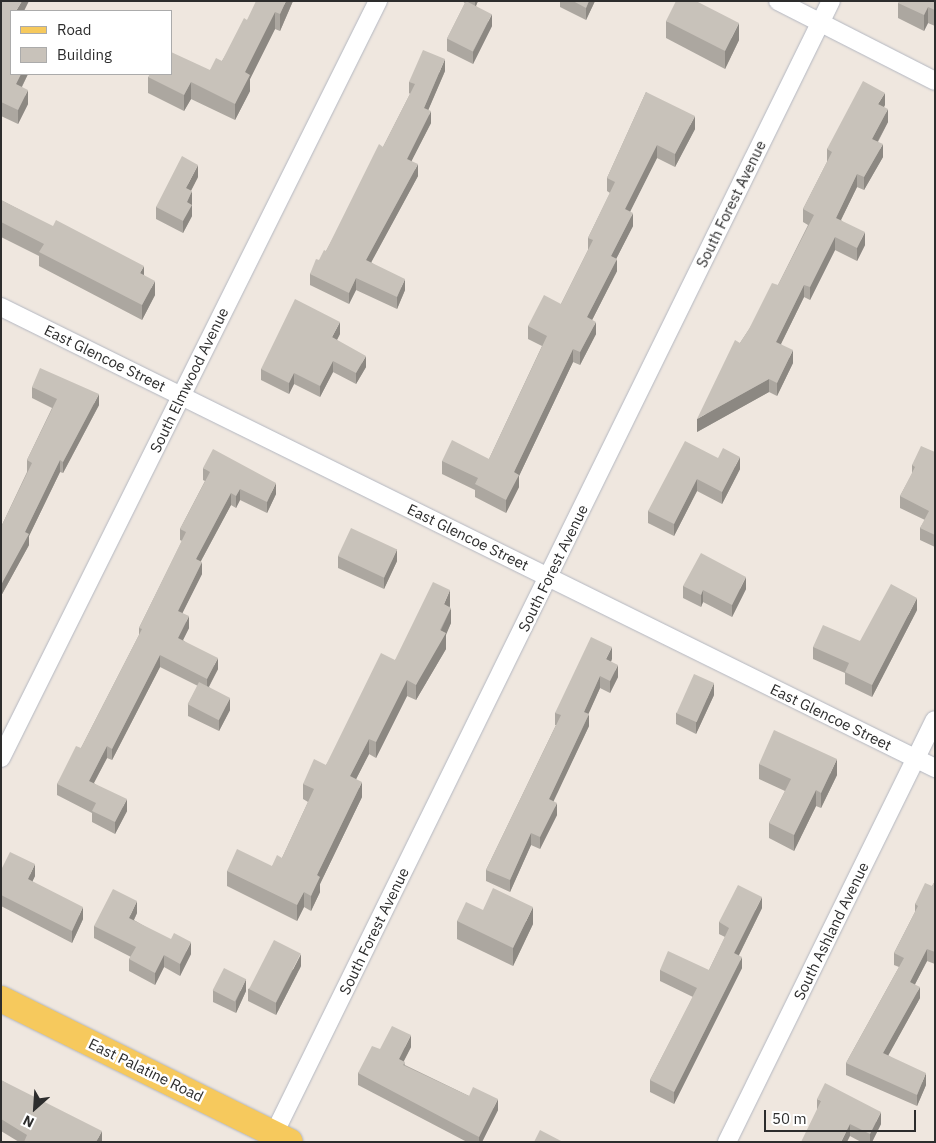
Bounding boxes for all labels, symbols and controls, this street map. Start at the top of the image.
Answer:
legend [10,10,172,75]
text: Road [57,20,92,39]
text: Building [57,45,112,64]
street label: South Forest Avenue [692,138,770,270]
street label: South Elmwood Avenue [146,304,232,456]
street label: East Glencoe Street [41,321,169,395]
street label: East Glencoe Street [404,500,532,574]
street label: South Forest Avenue [514,502,592,634]
street label: East Glencoe Street [767,680,895,754]
street label: South Ashland Avenue [790,859,872,1003]
street label: South Forest Avenue [335,865,413,997]
street label: East Palatine Road [86,1034,206,1106]
north arrow [10,1083,60,1133]
scale bar [766,1100,918,1132]
text: 50 m [772,1109,807,1128]
text: N [20,1111,37,1132]

